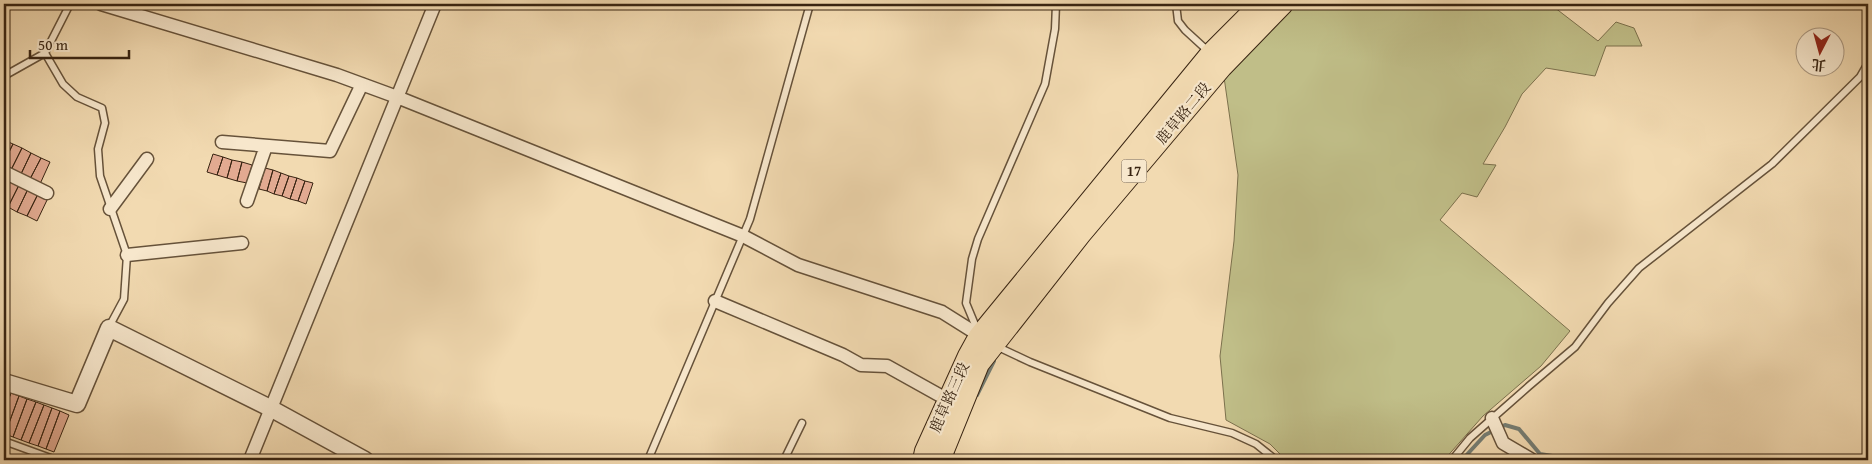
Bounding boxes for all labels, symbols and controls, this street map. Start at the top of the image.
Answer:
scale bar [30,28,129,60]
north arrow [1794,28,1844,78]
text: 50 m [38,34,69,55]
text: 北 [1811,54,1827,76]
street label: 鹿草路二段 [1151,78,1215,148]
road number: 17 [1122,160,1146,182]
street label: 鹿草路三段 [924,358,974,436]

